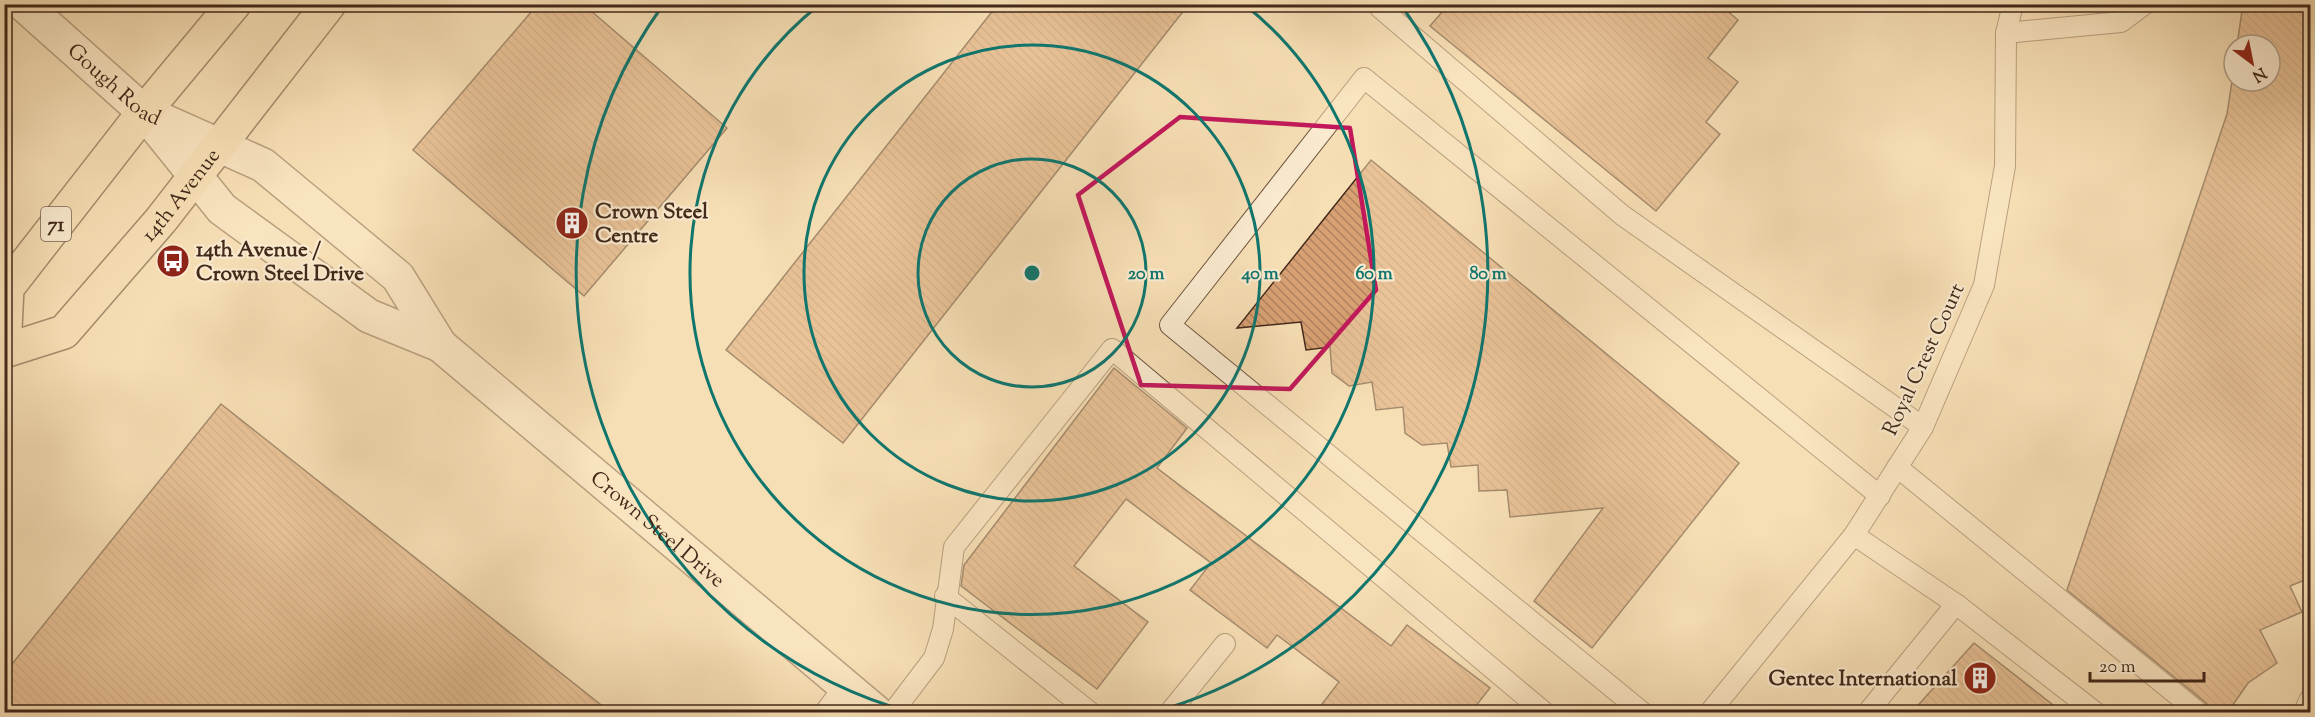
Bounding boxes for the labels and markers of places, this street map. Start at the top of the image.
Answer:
place label: Crown Steel Centre [595,198,708,252]
building icon: Crown Steel Centre [554,205,590,241]
place label: 14th Avenue / Crown Steel Drive [196,236,364,290]
bus stop icon: 14th Avenue / Crown Steel Drive [155,243,191,279]
centre of rings [1022,263,1042,283]
building icon: Gentec International [1962,660,1998,696]
place label: Gentec International [1769,665,1957,695]

